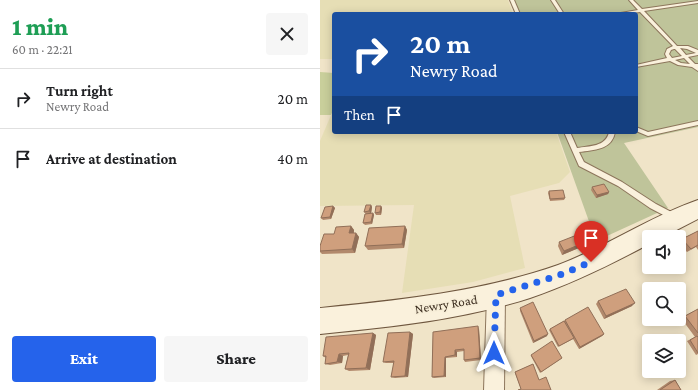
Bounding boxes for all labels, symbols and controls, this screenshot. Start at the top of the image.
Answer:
text: 1 min [12,13,68,40]
button: close [266,13,308,55]
icon: right [344,28,396,80]
text: 20 m [410,28,470,59]
text: 60 m · 22:21 [12,42,73,57]
text: Newry Road [410,61,497,81]
text: Turn right [46,83,113,99]
icon: right [12,88,34,110]
text: 20 m [278,91,308,107]
text: Newry Road [46,99,109,114]
icon: arrive [383,104,405,126]
text: Then [344,107,375,123]
icon: arrive [12,148,34,170]
text: Arrive at destination [46,151,177,167]
text: 40 m [277,151,308,167]
pin [574,221,608,262]
icon: arrive [580,227,602,249]
map controls [642,230,686,378]
button: sound [642,230,686,274]
button: search [642,282,686,326]
street label: Newry Road [414,292,479,316]
position arrow [473,332,515,374]
button: layers [642,334,686,378]
button: Exit [12,336,156,382]
button: Share [164,336,308,382]

